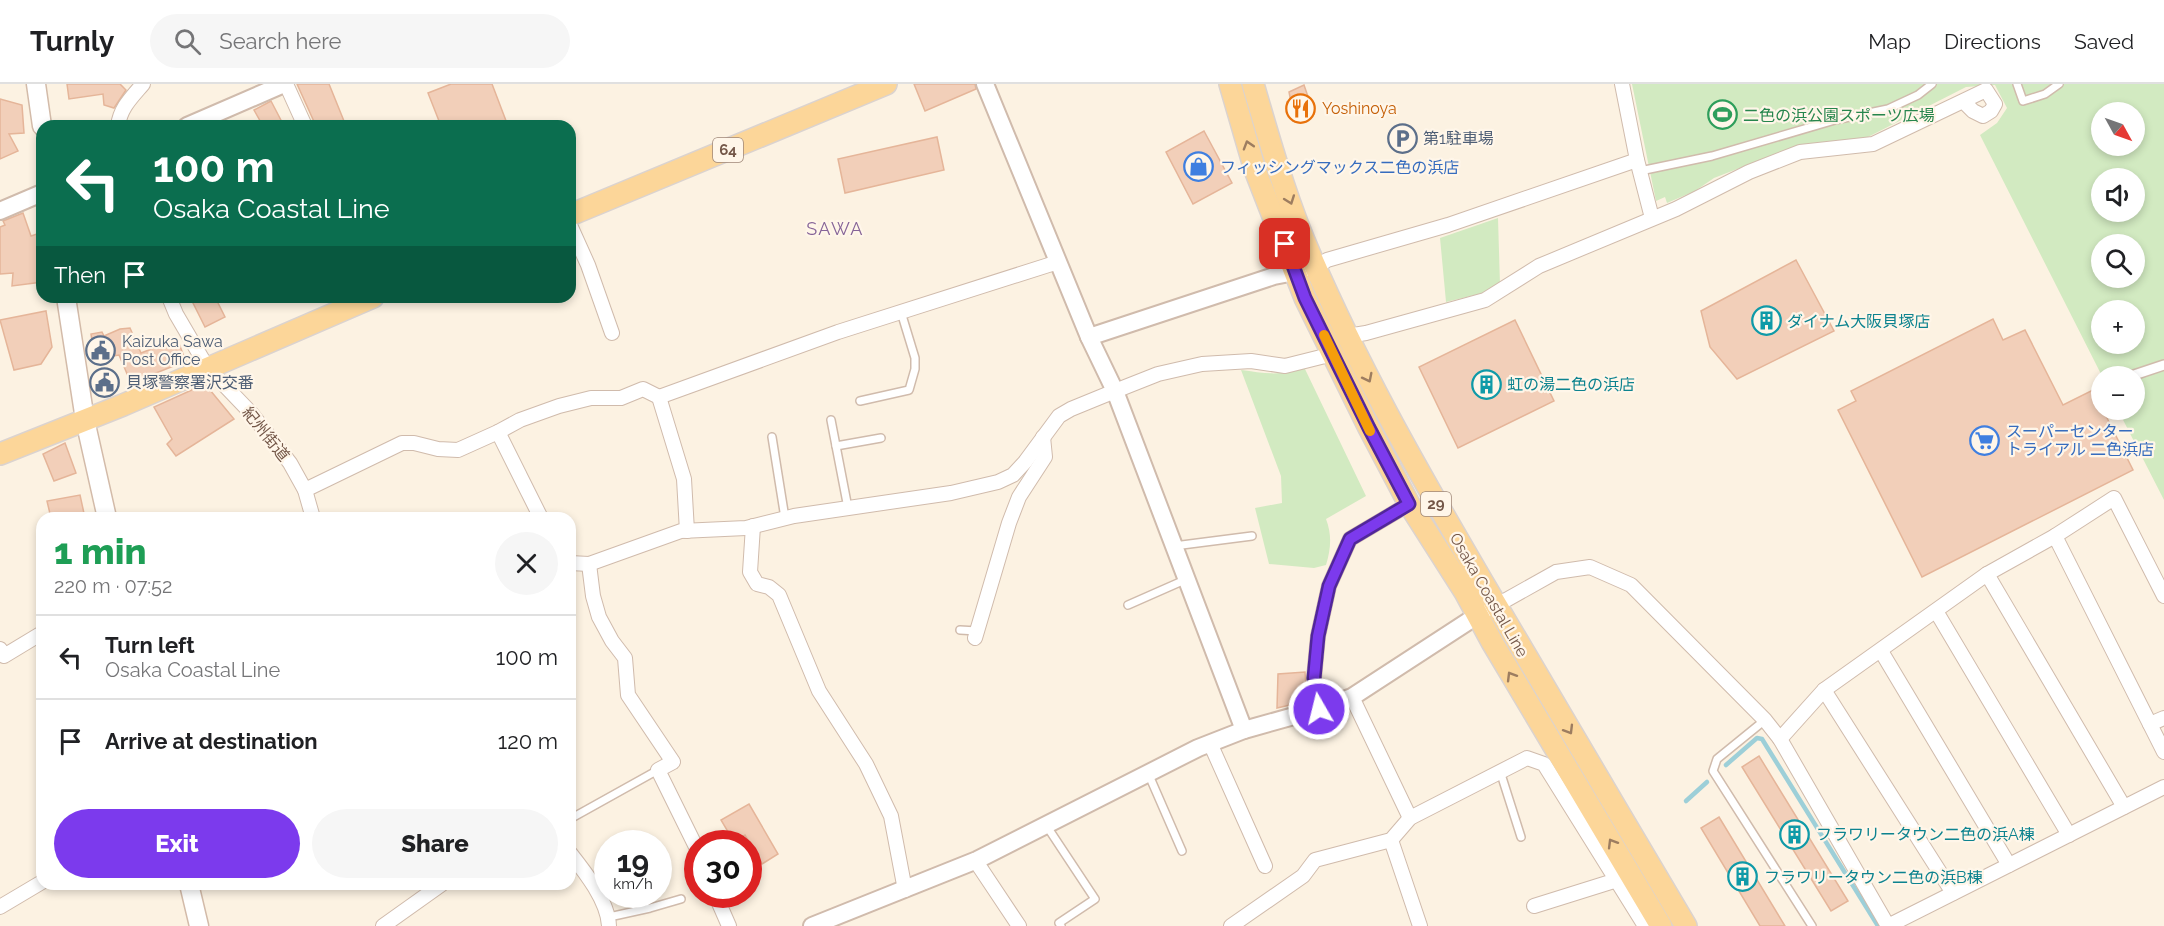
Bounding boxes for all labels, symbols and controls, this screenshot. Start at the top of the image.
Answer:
search box [150,14,570,68]
text: Turnly [30,25,114,58]
icon: search [171,25,204,58]
text: Search here [219,28,341,54]
text: Map [1868,29,1911,54]
text: Directions [1944,29,2041,54]
text: Saved [2074,29,2134,54]
restaurant icon: Yoshinoya [1285,92,1317,124]
place label: Yoshinoya [1322,99,1397,118]
sports icon: 二色の浜公園スポーツ広場 [1706,99,1738,131]
north arrow [2091,102,2145,156]
map controls [2091,102,2145,420]
place label: 二色の浜公園スポーツ広場 [1743,106,1935,125]
parking icon: 第1駐車場 [1386,122,1418,154]
place label: 第1駐車場 [1423,129,1494,148]
road number: 64 [713,138,743,162]
one-way arrow [1243,140,1255,151]
text: 100 m [153,143,275,192]
icon: left [54,144,132,222]
shop icon: フィッシングマックス二色の浜店 [1183,151,1215,183]
place label: フィッシングマックス二色の浜店 [1220,158,1459,177]
button: sound [2091,168,2145,222]
text: Osaka Coastal Line [153,193,390,224]
one-way arrow [1282,194,1295,205]
district label: SAWA [806,218,864,239]
pin [1259,218,1310,269]
icon: arrive [1268,227,1301,260]
button: search [2091,234,2145,288]
icon: arrive [118,258,151,291]
text: Then [54,262,106,288]
button: + [2091,300,2145,354]
building icon: ダイナム大阪貝塚店 [1750,305,1782,337]
place label: ダイナム大阪貝塚店 [1787,312,1930,331]
place label: Kaizuka Sawa Post Office [122,332,223,369]
public building icon: Kaizuka Sawa Post Office [85,334,117,366]
public building icon: 貝塚警察署沢交番 [89,366,121,398]
button: − [2091,366,2145,420]
building icon: 虹の湯二色の浜店 [1470,368,1502,400]
one-way arrow [1361,372,1373,383]
place label: 貝塚警察署沢交番 [126,373,254,392]
place label: 虹の湯二色の浜店 [1507,375,1635,394]
street label: 紀州街道 [238,403,294,465]
place label: スーパーセンター トライアル 二色浜店 [2006,422,2154,459]
supermarket icon: スーパーセンター トライアル 二色浜店 [1969,424,2001,456]
road number: 29 [1421,492,1451,516]
text: 1 min [54,530,146,572]
street label: Osaka Coastal Line [1446,530,1532,660]
button: close [495,532,558,595]
text: 220 m · 07:52 [54,574,172,598]
text: Turn left [105,632,195,658]
icon: left [54,641,87,674]
text: 100 m [496,644,558,670]
text: Osaka Coastal Line [105,658,280,682]
one-way arrow [1507,672,1519,682]
position arrow [1287,677,1351,741]
one-way arrow [1561,724,1573,734]
icon: arrive [54,725,87,758]
text: Arrive at destination [105,728,318,754]
text: 120 m [498,728,558,754]
button: Exit [54,809,300,878]
button: Share [312,809,558,878]
building icon: フラワリータウン二色の浜A棟 [1779,818,1811,850]
place label: フラワリータウン二色の浜A棟 [1816,825,2035,844]
speed limit sign: 30 [684,830,762,908]
one-way arrow [1607,839,1619,849]
text: 19 [617,844,649,879]
building icon: フラワリータウン二色の浜B棟 [1727,861,1759,893]
place label: フラワリータウン二色の浜B棟 [1764,868,1983,887]
text: km/h [613,875,653,893]

